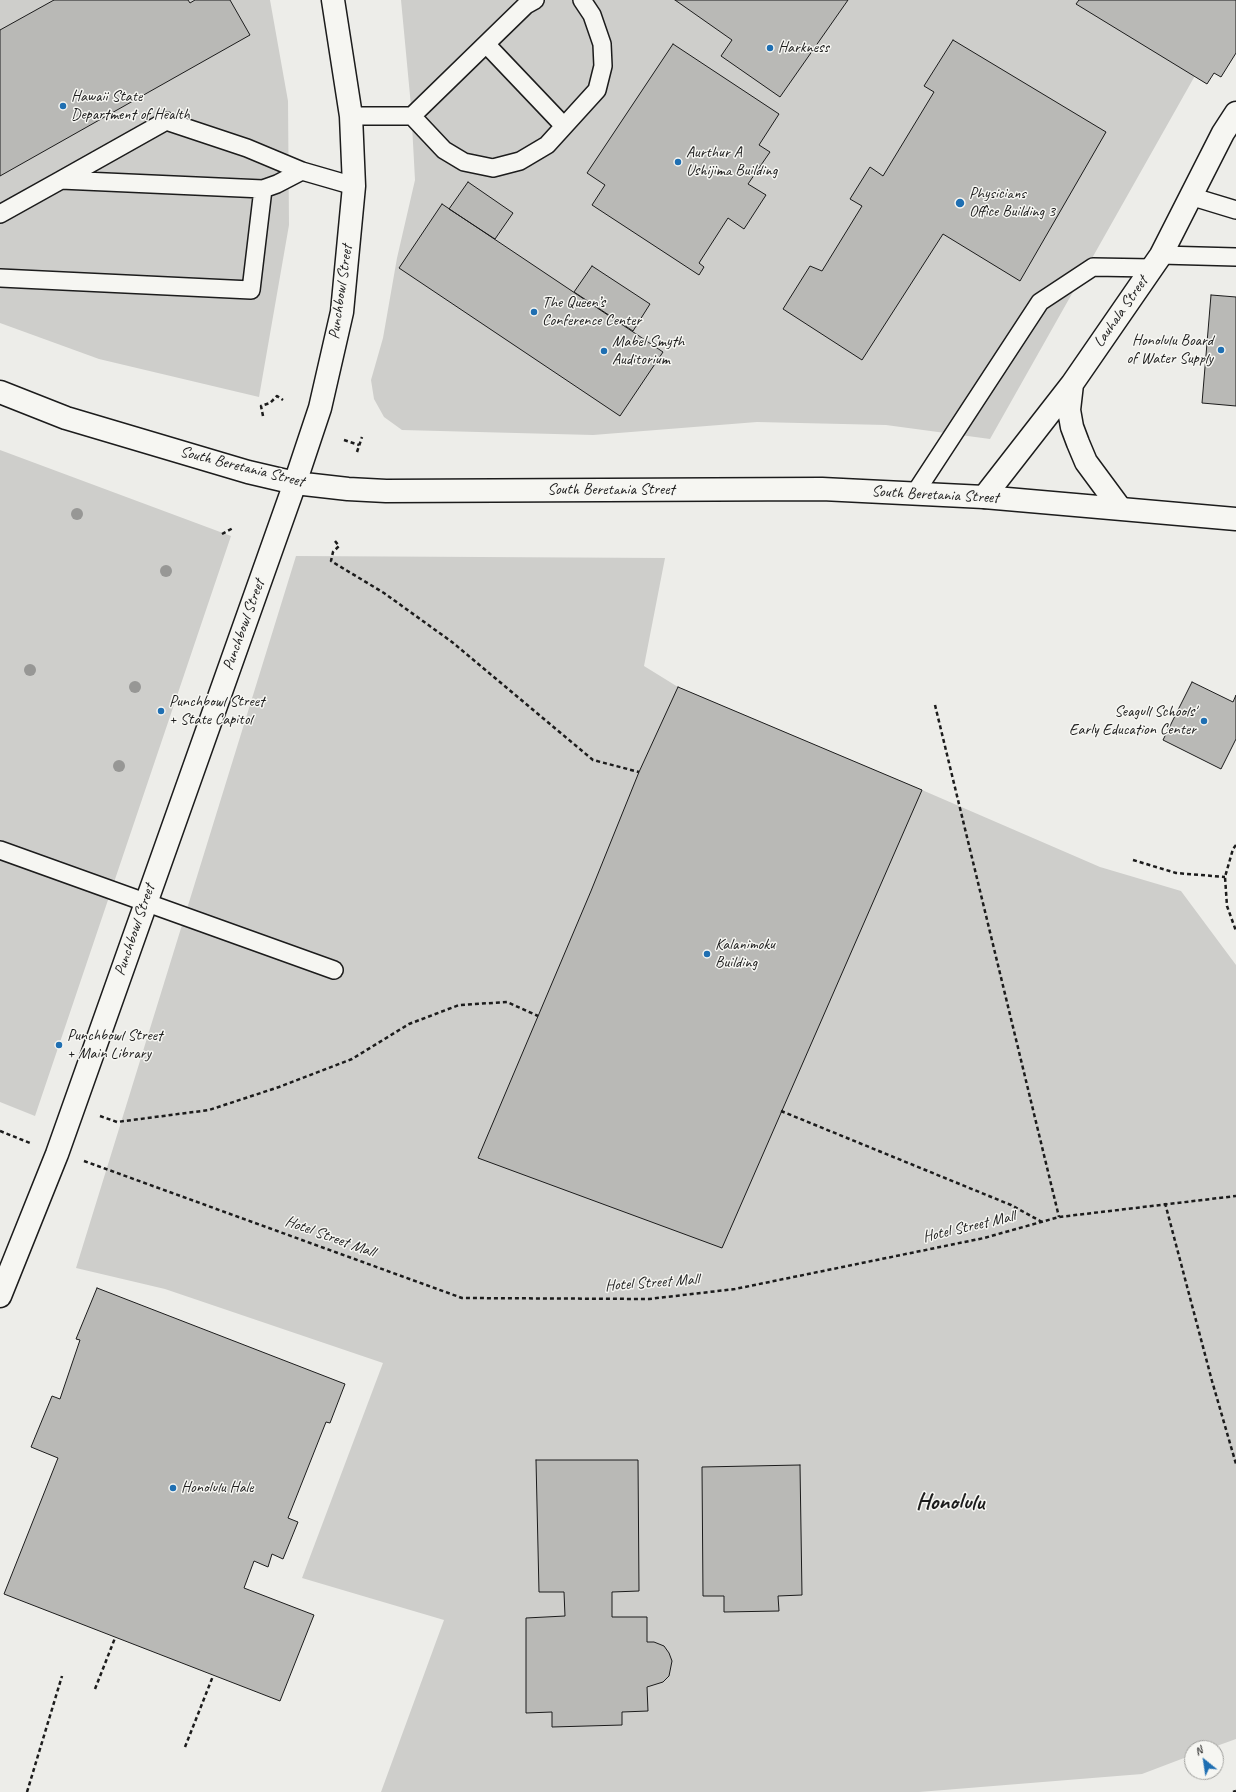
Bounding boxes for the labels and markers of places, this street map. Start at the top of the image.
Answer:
place label: Harkness [778,38,829,58]
marker: Harkness [765,43,775,53]
place label: Hawaii State Department of Health [71,87,190,125]
marker: Hawaii State Department of Health [58,101,68,111]
place label: Aurthur A Ushijima Building [686,143,777,181]
marker: Aurthur A Ushijima Building [673,157,683,167]
place label: Physicians Office Building 3 [969,184,1055,222]
marker: Physicians Office Building 3 [954,197,966,209]
place label: The Queen’s Conference Center [542,293,641,331]
marker: The Queen’s Conference Center [529,307,539,317]
place label: Honolulu Board of Water Supply [1127,331,1213,369]
place label: Mabel Smyth Auditorium [612,332,684,370]
marker: Honolulu Board of Water Supply [1216,345,1226,355]
marker: Mabel Smyth Auditorium [599,346,609,356]
place label: Punchbowl Street + State Capitol [169,692,264,730]
place label: Seagull Schools' Early Education Center [1069,702,1196,740]
marker: Punchbowl Street + State Capitol [156,706,166,716]
marker: Seagull Schools' Early Education Center [1199,716,1209,726]
place label: Kalanimoku Building [715,935,775,973]
marker: Kalanimoku Building [702,949,712,959]
place label: Punchbowl Street + Main Library [67,1026,162,1064]
marker: Punchbowl Street + Main Library [54,1040,64,1050]
place label: Honolulu Hale [181,1478,254,1498]
marker: Honolulu Hale [168,1483,178,1493]

